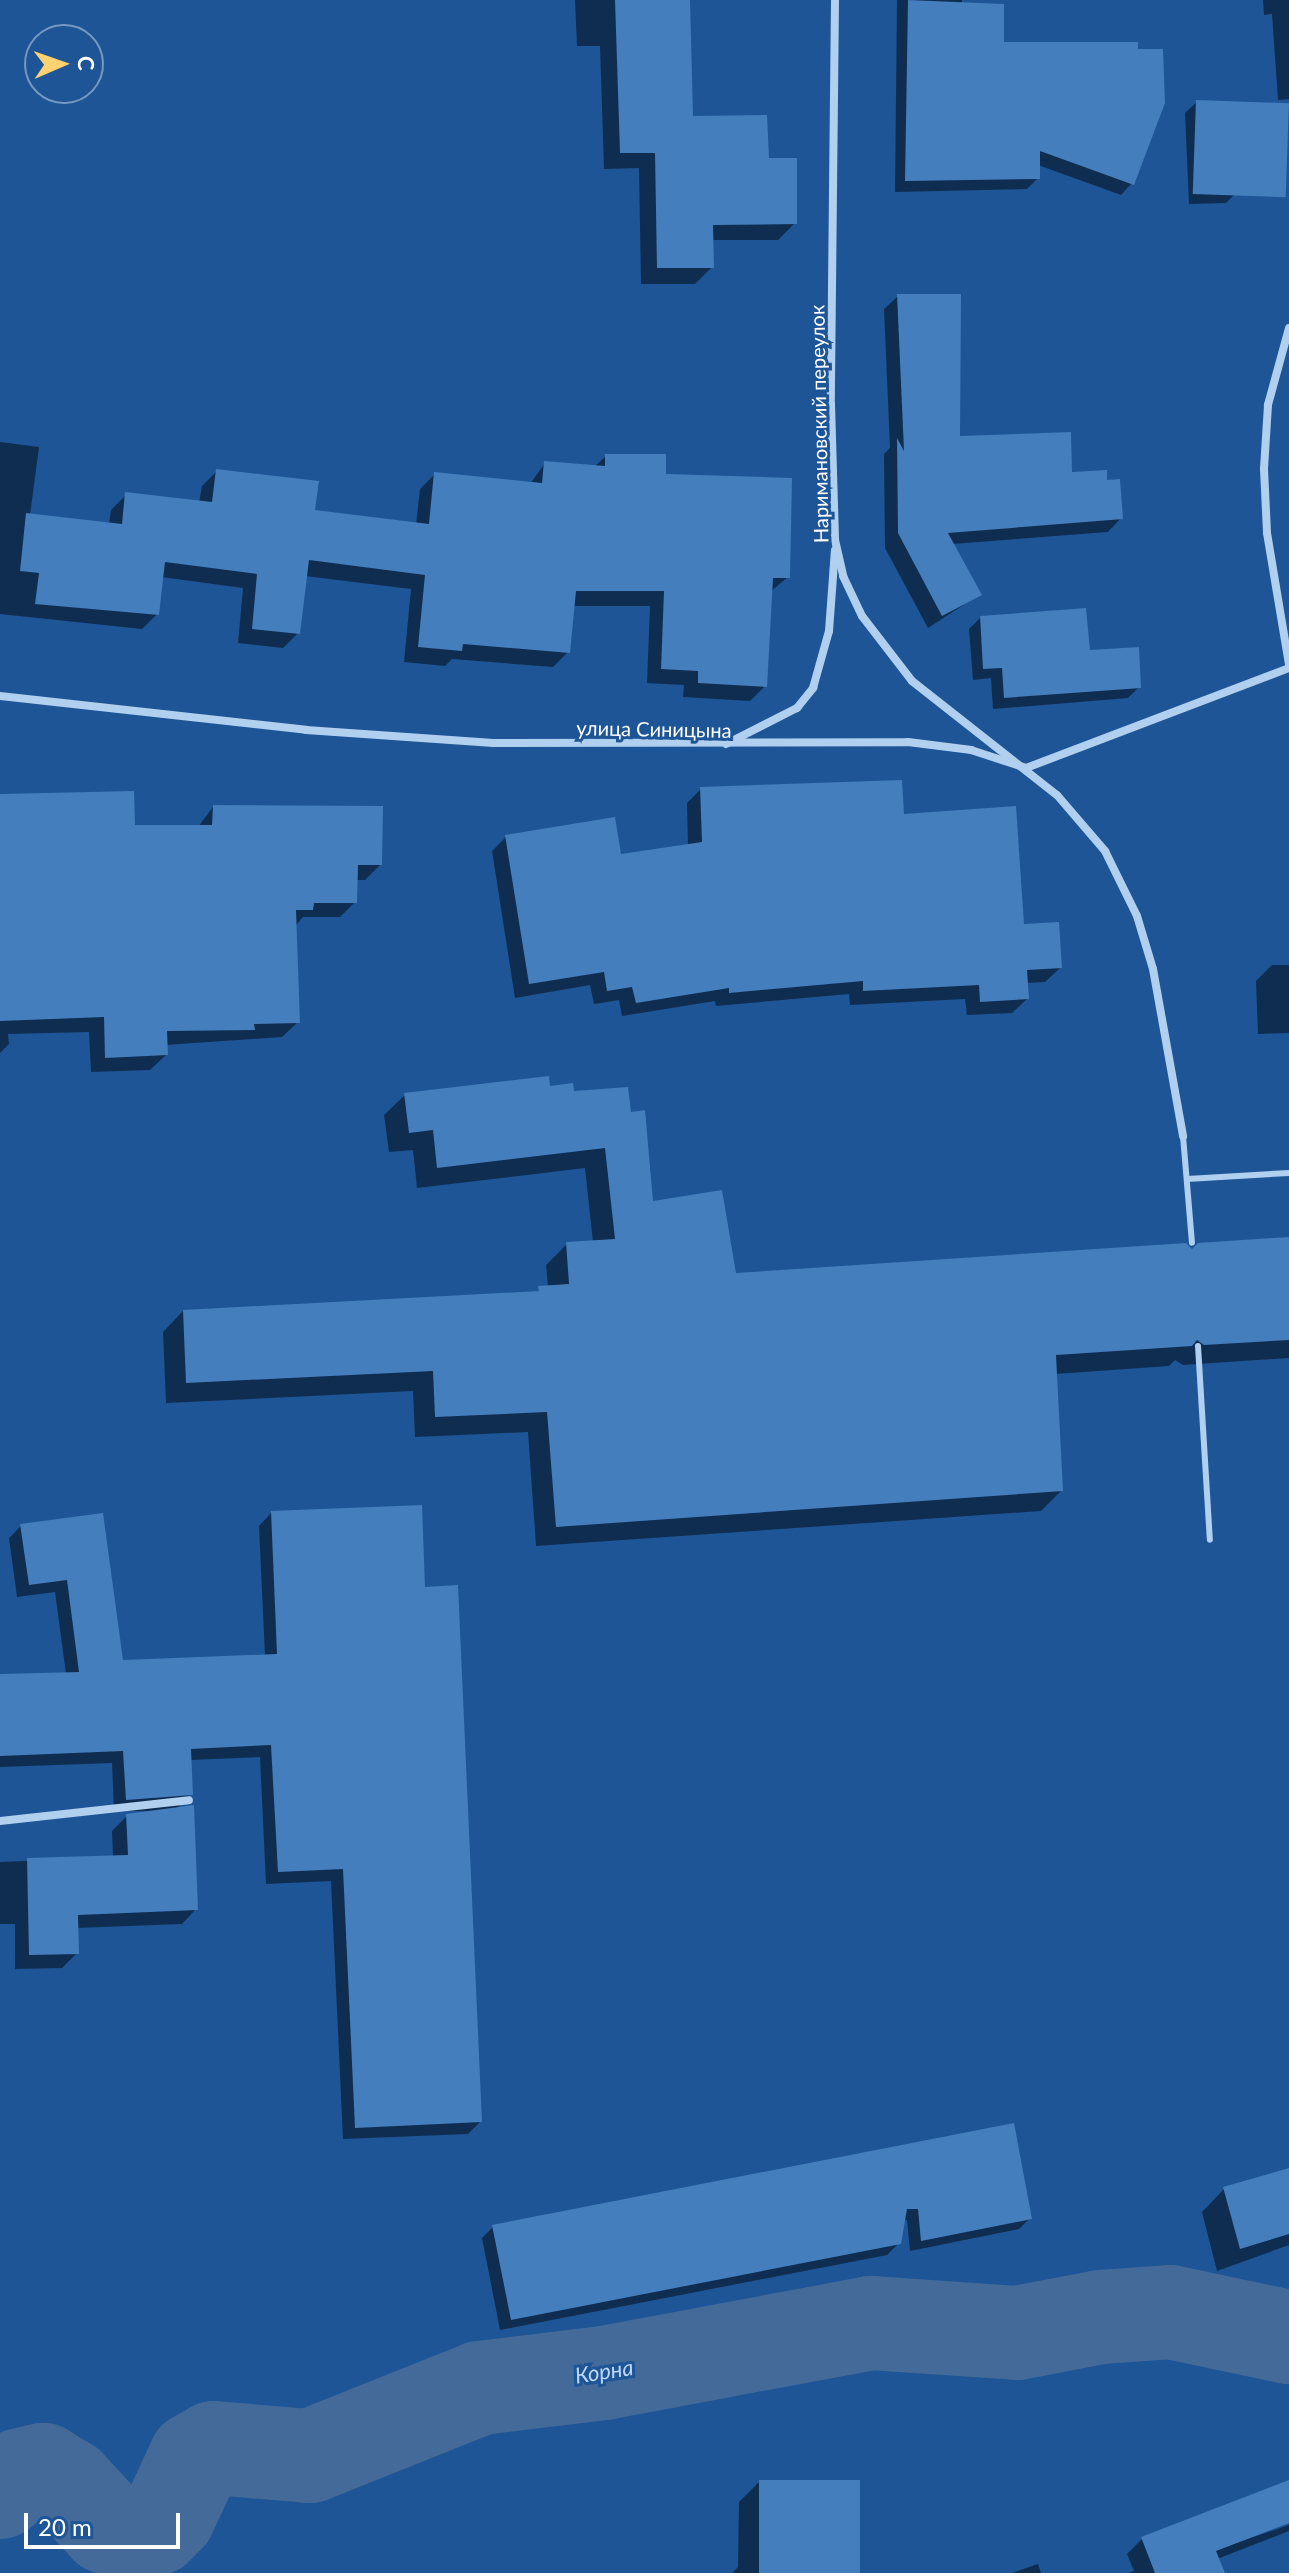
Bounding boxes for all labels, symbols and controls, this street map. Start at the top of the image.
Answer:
north arrow [24,24,104,104]
text: С [73,55,100,71]
street label: Наримановский переулок [805,305,833,543]
street label: улица Синицына [576,716,732,742]
water label: Корна [573,2353,635,2389]
scale bar [28,2497,184,2547]
text: 20 m [38,2512,92,2541]

